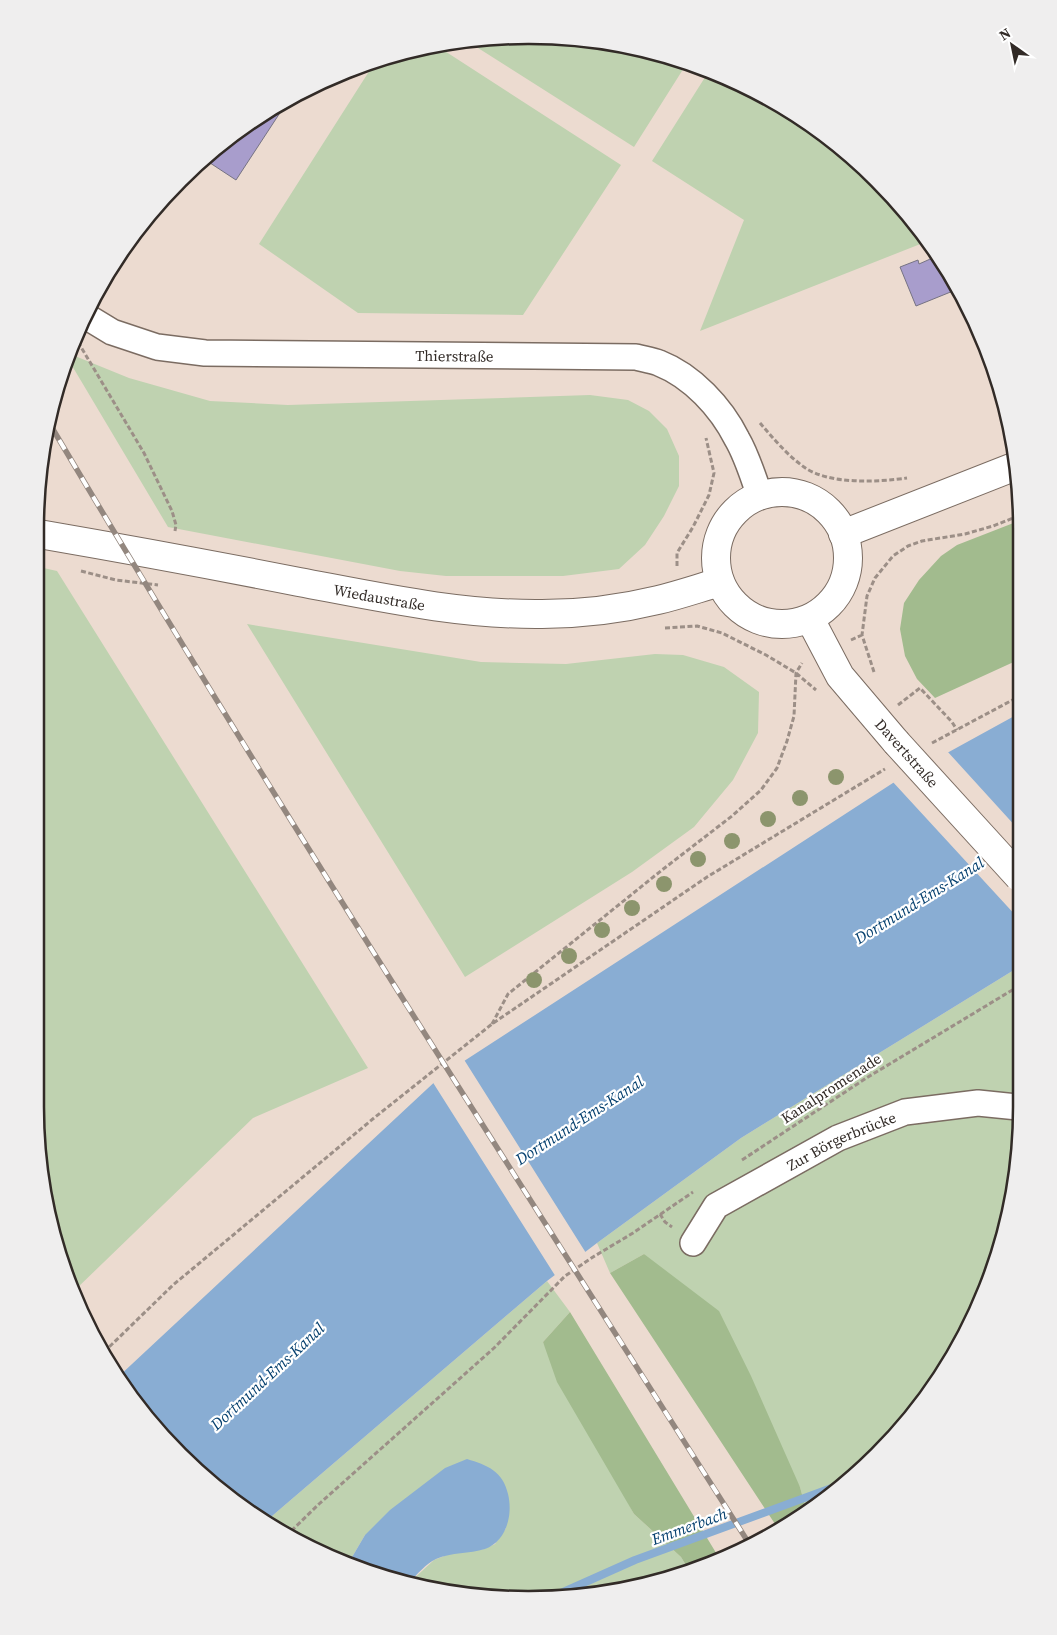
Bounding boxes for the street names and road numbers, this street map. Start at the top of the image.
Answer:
street label: Thierstraße [415,344,494,366]
street label: Wiedaustraße [332,578,427,615]
street label: Davertstraße [870,714,944,792]
street label: Kanalpromenade [777,1048,885,1128]
street label: Zur Börgerbrücke [783,1106,899,1175]

